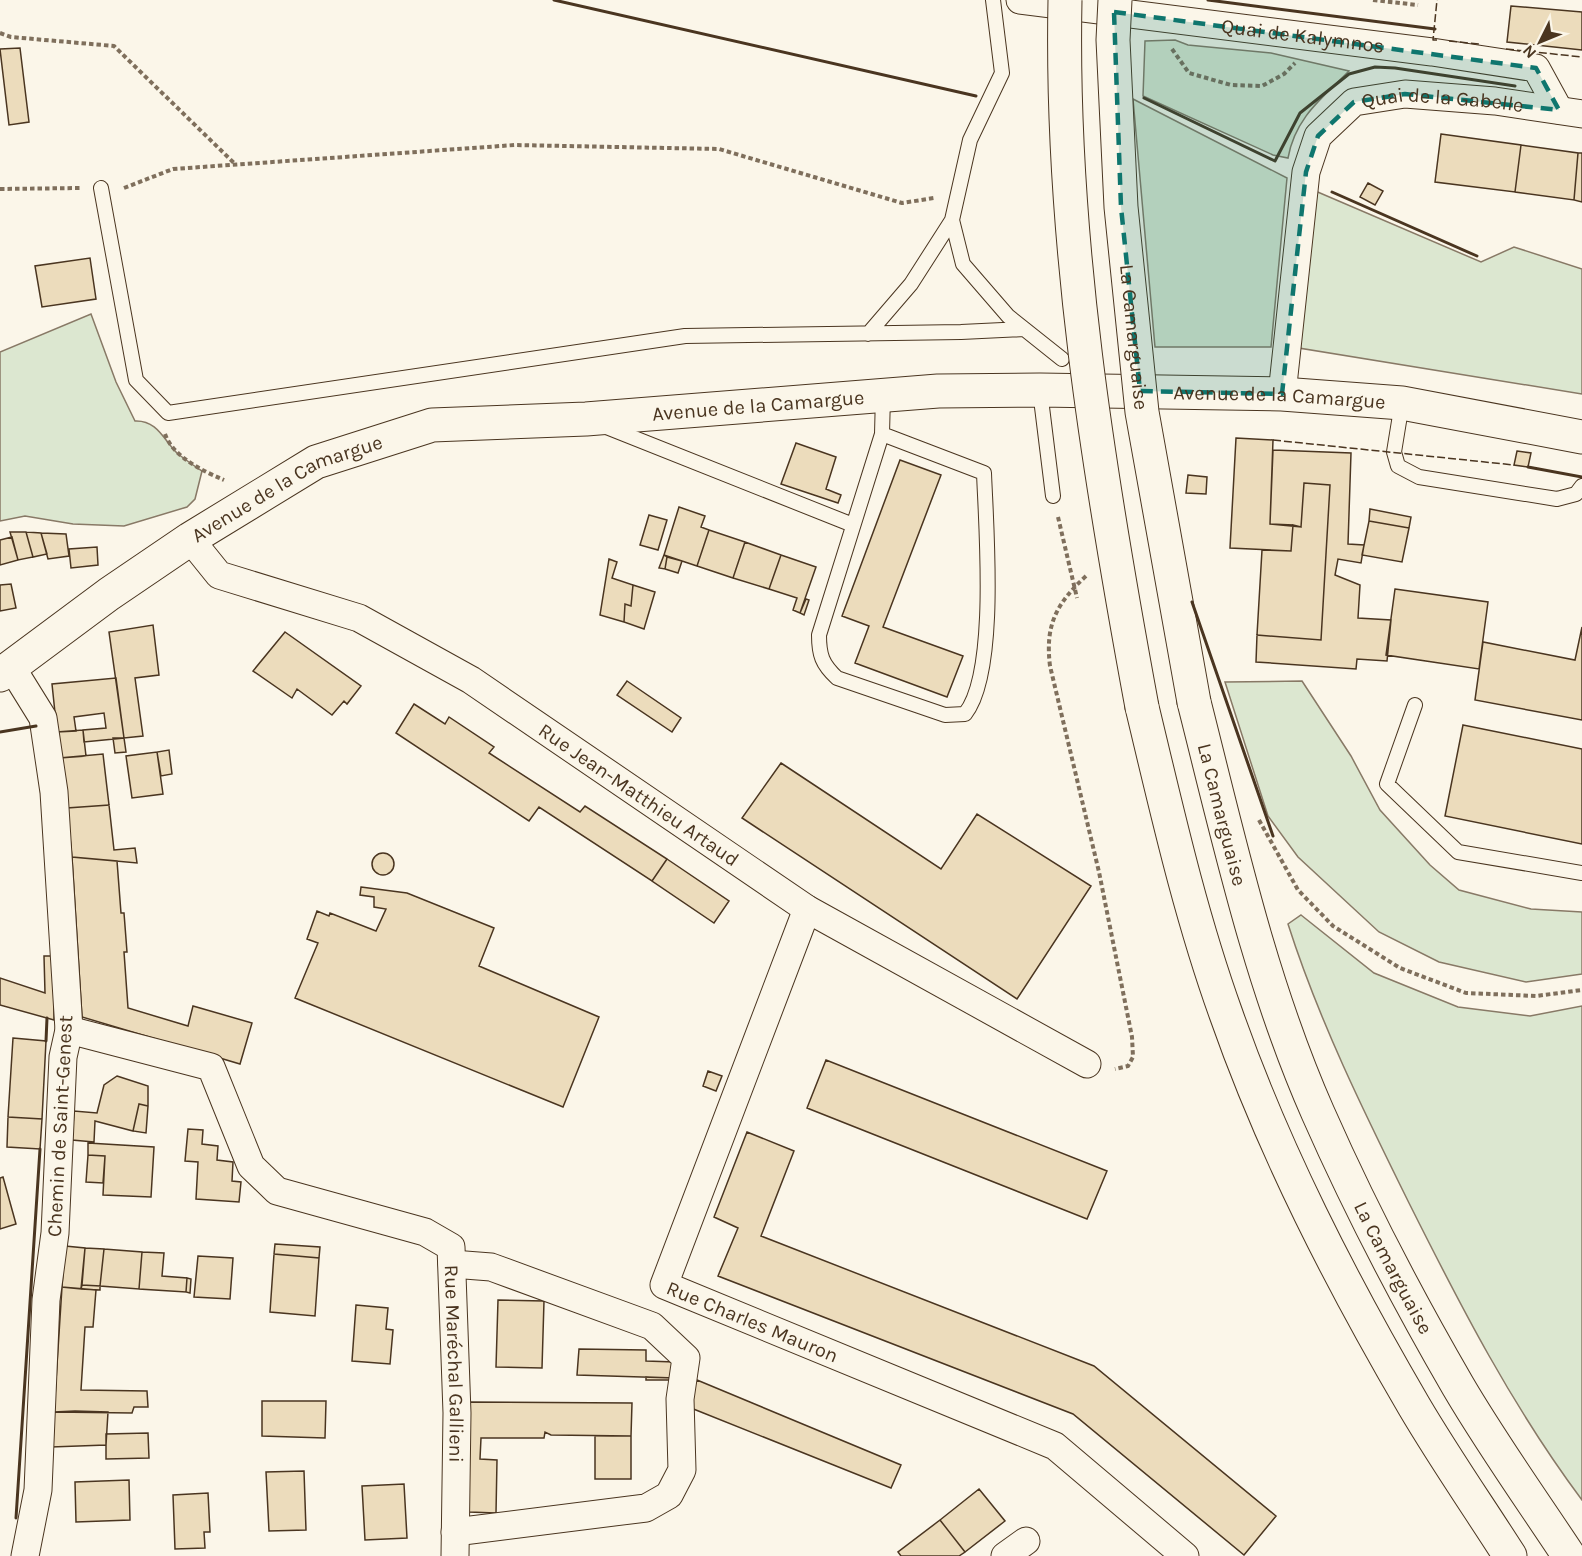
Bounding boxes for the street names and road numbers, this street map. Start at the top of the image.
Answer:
street label: Quai de Kalymnos [1220,14,1386,57]
street label: Quai de la Gabelle [1360,82,1525,117]
street label: La Camarguaise [1115,263,1153,411]
street label: Avenue de la Camargue [1173,381,1386,413]
street label: Avenue de la Camargue [651,385,865,425]
street label: Avenue de la Camargue [187,430,385,547]
street label: Rue Jean-Matthieu Artaud [534,718,744,871]
street label: La Camarguaise [1193,741,1252,888]
street label: Chemin de Saint-Genest [43,1014,77,1237]
street label: La Camarguaise [1349,1198,1438,1338]
street label: Rue Maréchal Gallieni [440,1264,469,1463]
street label: Rue Charles Mauron [663,1276,842,1367]

